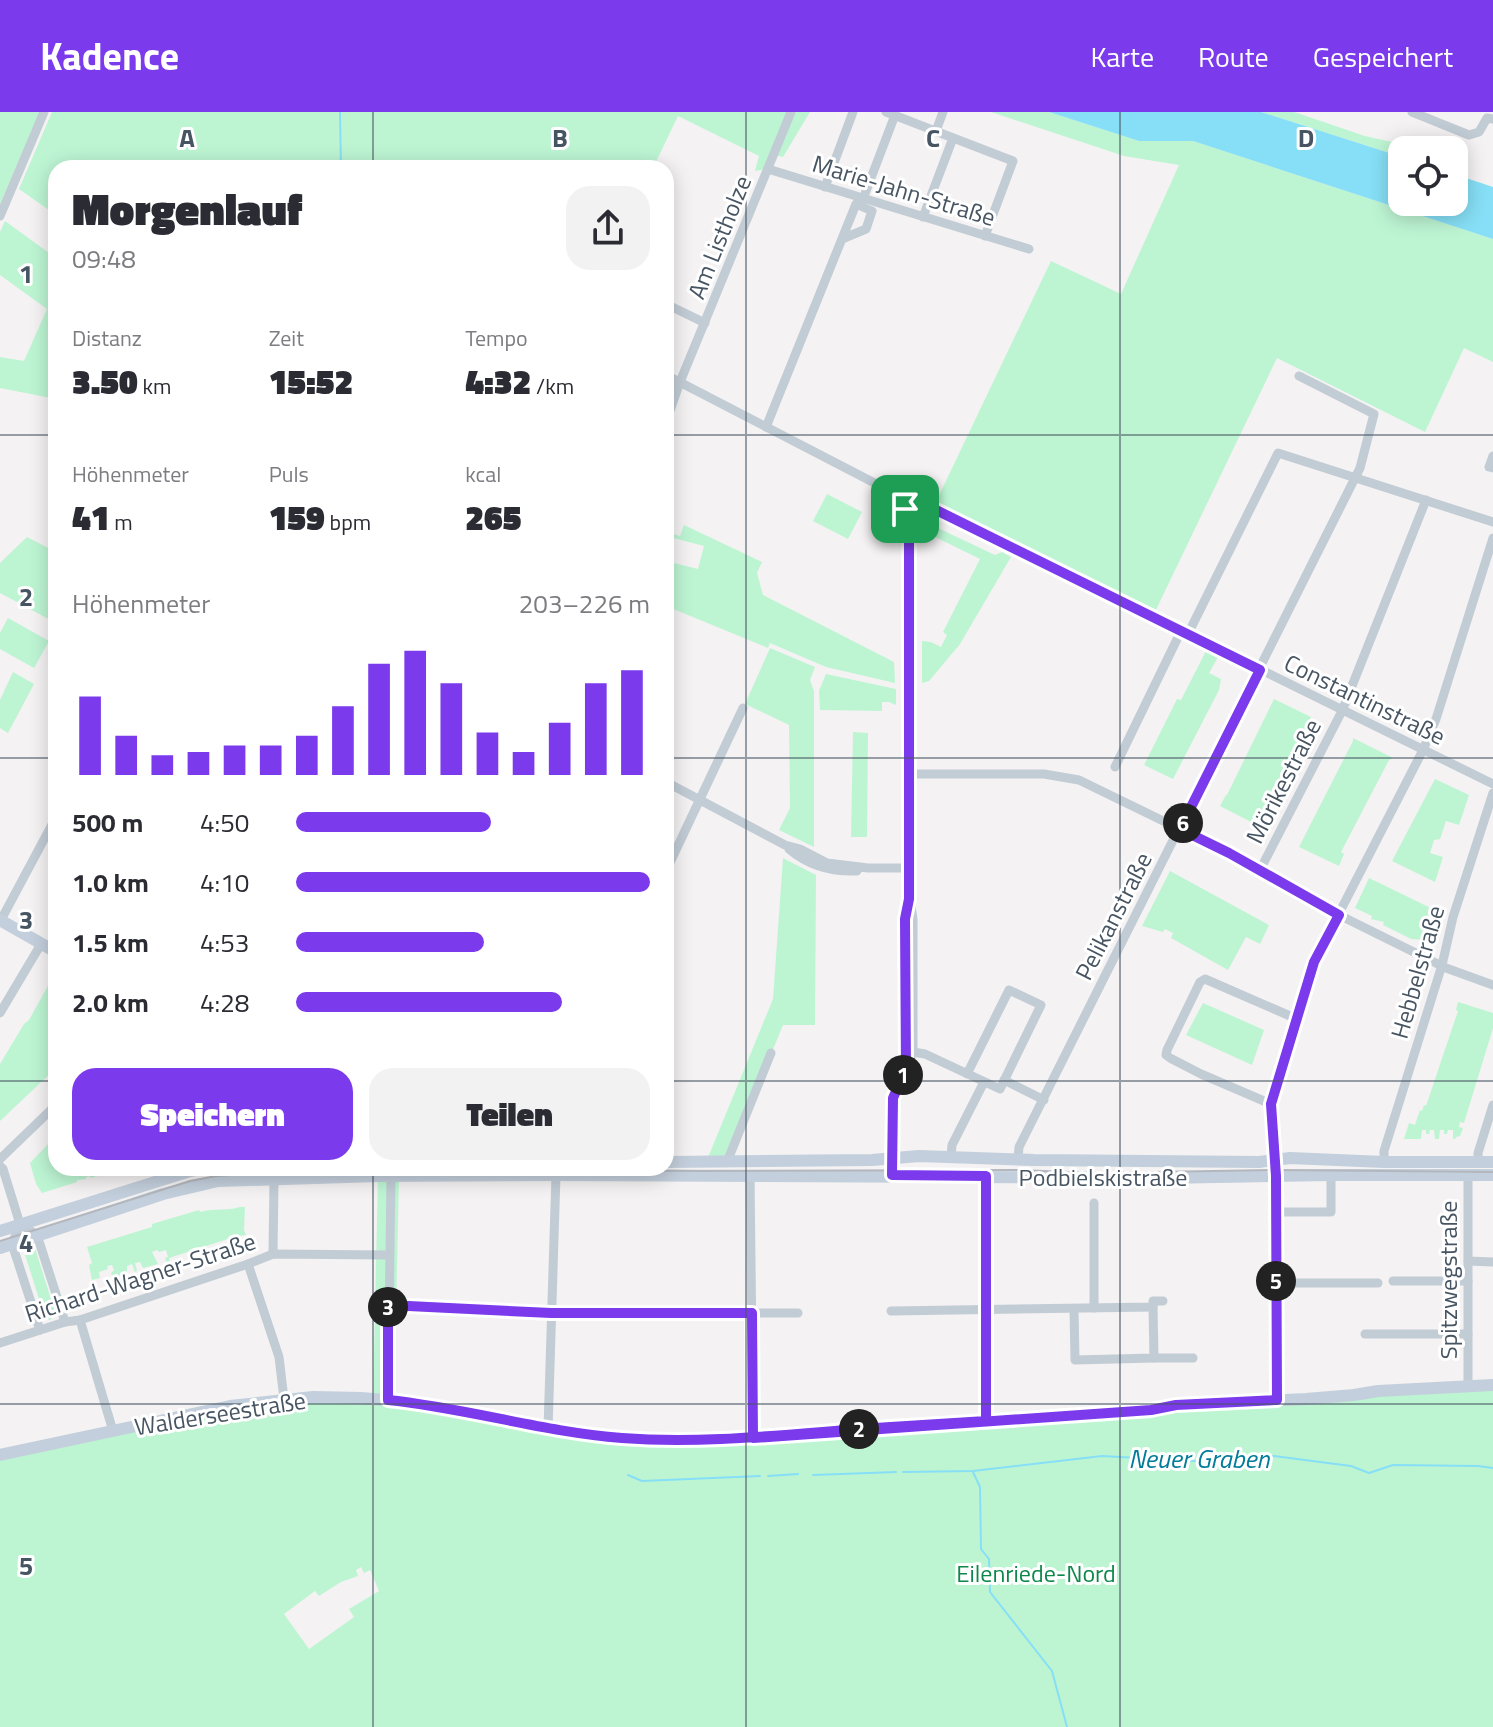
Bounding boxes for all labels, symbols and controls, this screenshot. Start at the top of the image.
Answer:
text: Kadence [40,27,179,85]
text: Karte [1090,35,1154,78]
text: Route [1198,35,1269,78]
text: Gespeichert [1313,35,1453,78]
text: A [179,118,195,157]
text: B [552,118,568,157]
text: C [926,118,940,157]
text: D [1298,118,1314,157]
map controls [1388,136,1468,216]
button: locate [1388,136,1468,216]
street label: Marie-Jahn-Straße [808,145,1000,235]
street label: Am Listholze [678,170,760,304]
text: Morgenlauf [72,175,303,242]
button: share [566,186,650,270]
text: 09:48 [72,239,136,278]
text: 1 [19,254,33,293]
text: Distanz [72,321,142,355]
text: Zeit [269,321,304,355]
text: Tempo [465,321,528,355]
text: 3.50 [72,355,138,407]
text: 15:52 [269,355,353,407]
text: 4:32 [465,355,531,407]
text: km [138,369,171,403]
text: /km [531,369,574,403]
text: Höhenmeter [72,457,189,491]
text: Puls [269,457,309,491]
text: kcal [465,457,501,491]
pin [871,475,939,543]
icon: arrive [883,487,927,531]
text: 41 [72,491,109,543]
text: 159 [269,491,325,543]
text: 265 [465,491,521,543]
text: m [109,505,133,539]
text: bpm [325,505,371,539]
text: 2 [19,577,33,616]
text: Höhenmeter [72,584,210,623]
text: 203–226 m [519,584,650,623]
street label: Constantinstraße [1278,644,1452,754]
street label: Mörikestraße [1236,713,1330,849]
text: 500 m [72,803,143,842]
text: 4:50 [200,803,249,842]
pin: 6 [1163,803,1203,843]
text: 6 [1177,806,1189,840]
street label: Pelikanstraße [1065,846,1161,986]
text: 1.0 km [72,863,149,902]
text: 4:10 [200,863,249,902]
text: 3 [19,900,33,939]
street label: Hebbelstraße [1381,901,1453,1043]
text: 1.5 km [72,923,149,962]
text: 4:53 [200,923,249,962]
text: 2.0 km [72,983,149,1022]
text: 4:28 [200,983,249,1022]
pin: 1 [883,1055,923,1095]
text: 1 [897,1058,909,1092]
button: Speichern [72,1068,353,1160]
button: Teilen [369,1068,650,1160]
street label: Podbielskistraße [1019,1159,1187,1195]
street label: Spitzwegstraße [1430,1201,1466,1359]
text: 4 [19,1223,33,1262]
street label: Richard-Wagner-Straße [20,1223,260,1331]
pin: 5 [1256,1261,1296,1301]
text: 5 [1270,1264,1282,1298]
pin: 3 [368,1287,408,1327]
text: 3 [382,1290,394,1324]
street label: Walderseestraße [132,1382,308,1444]
pin: 2 [839,1409,879,1449]
text: 2 [853,1412,865,1446]
water label: Neuer Graben [1129,1439,1270,1478]
text: 5 [19,1546,33,1585]
park label: Eilenriede-Nord [956,1555,1116,1591]

